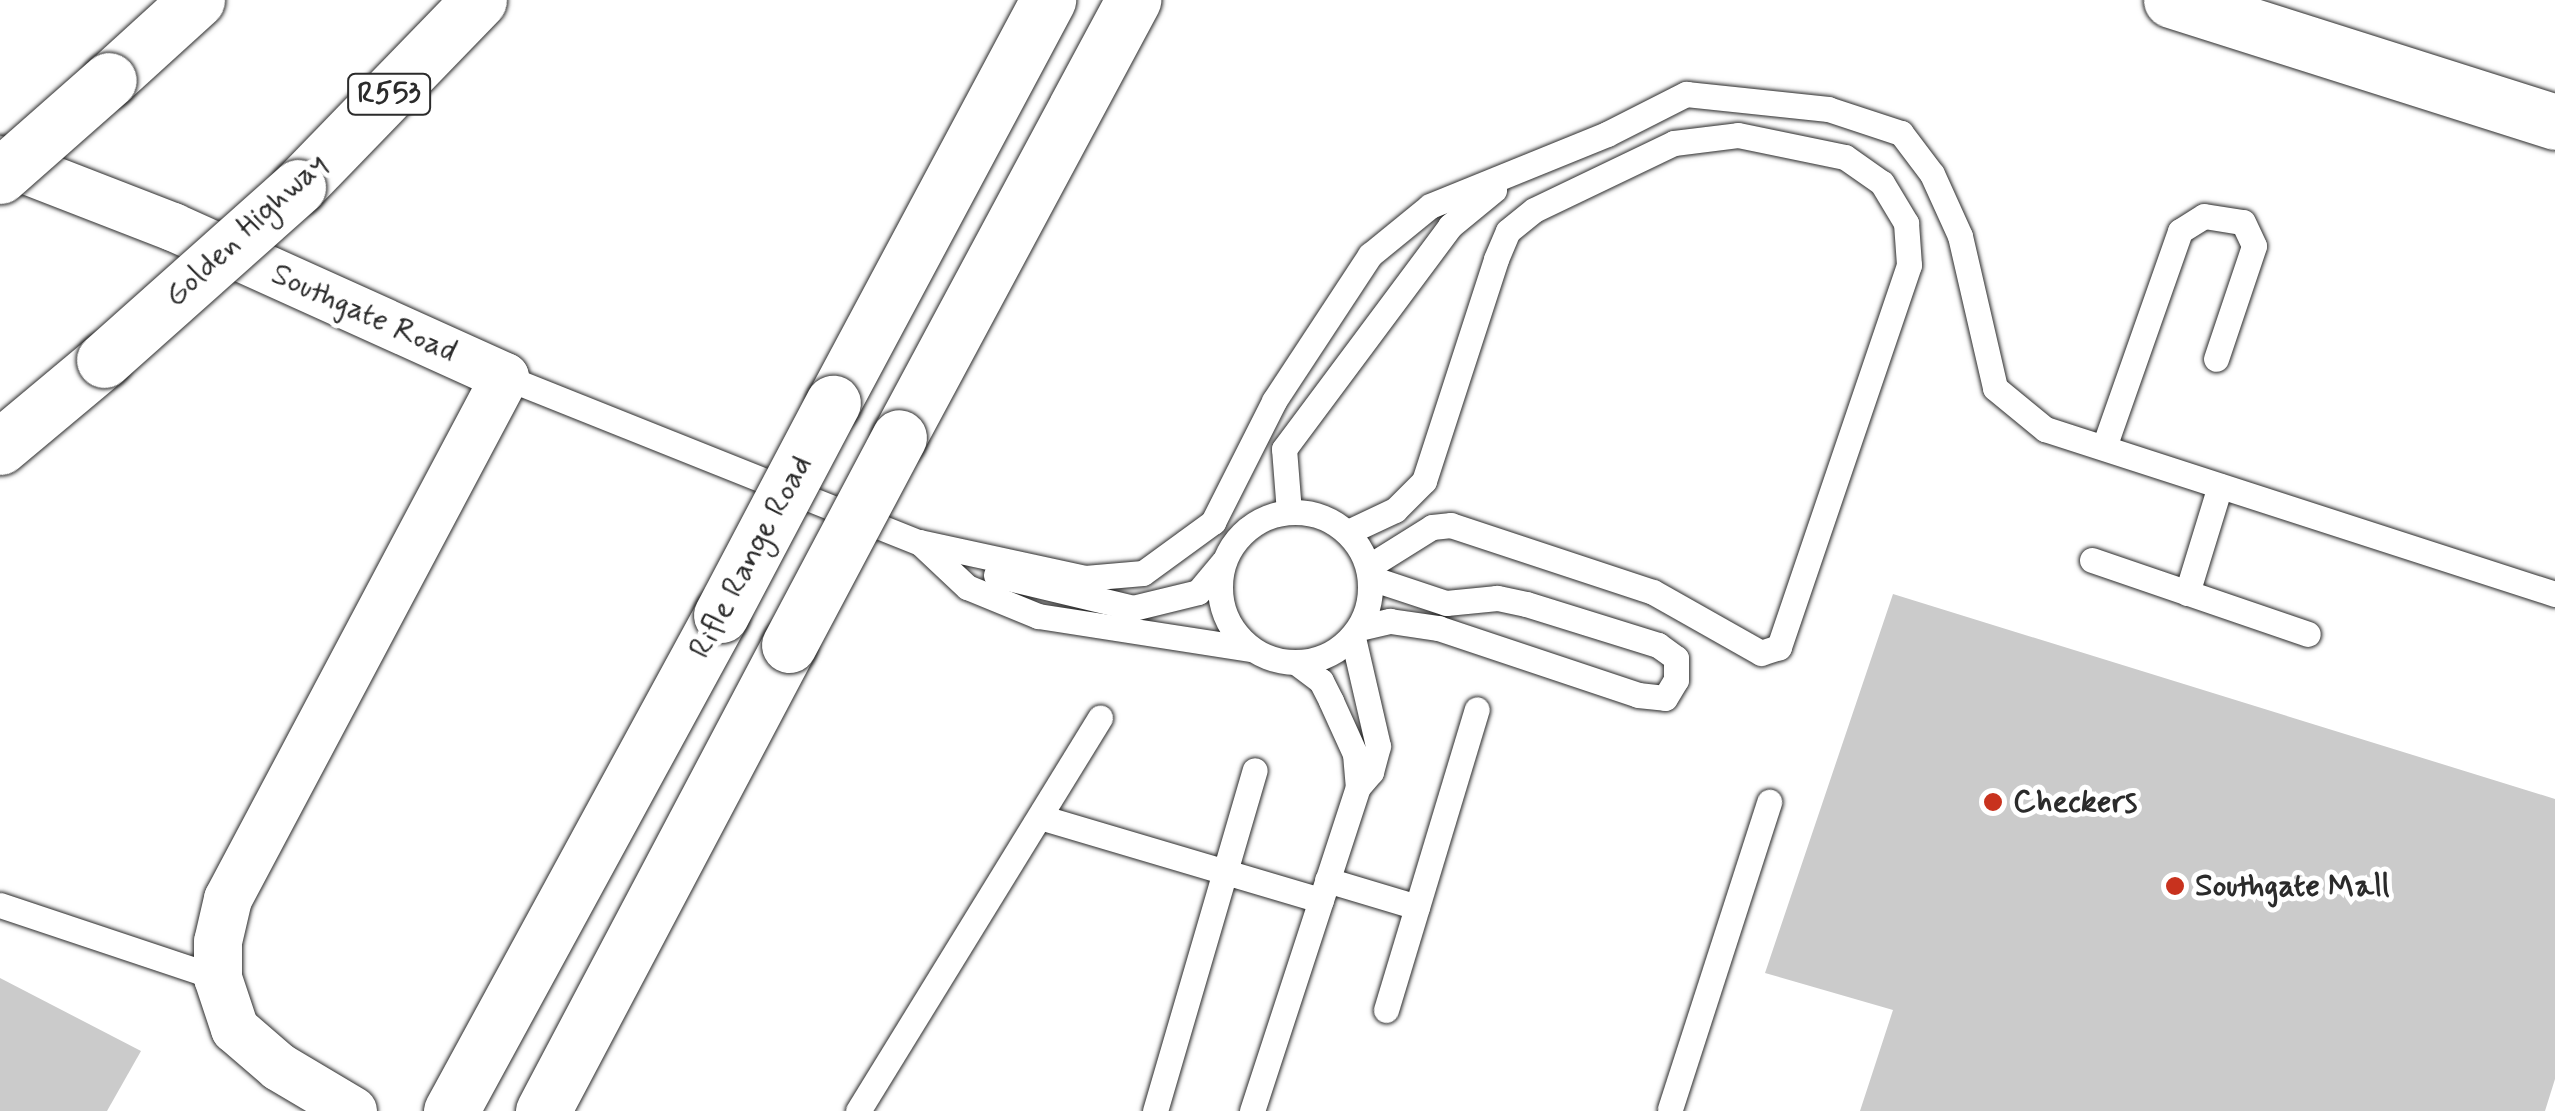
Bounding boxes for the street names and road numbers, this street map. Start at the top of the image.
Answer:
road number: R553 [346,69,432,119]
street label: Golden Highway [156,144,336,316]
street label: Southgate Road [266,255,462,371]
street label: Rifle Range Road [681,449,821,665]

